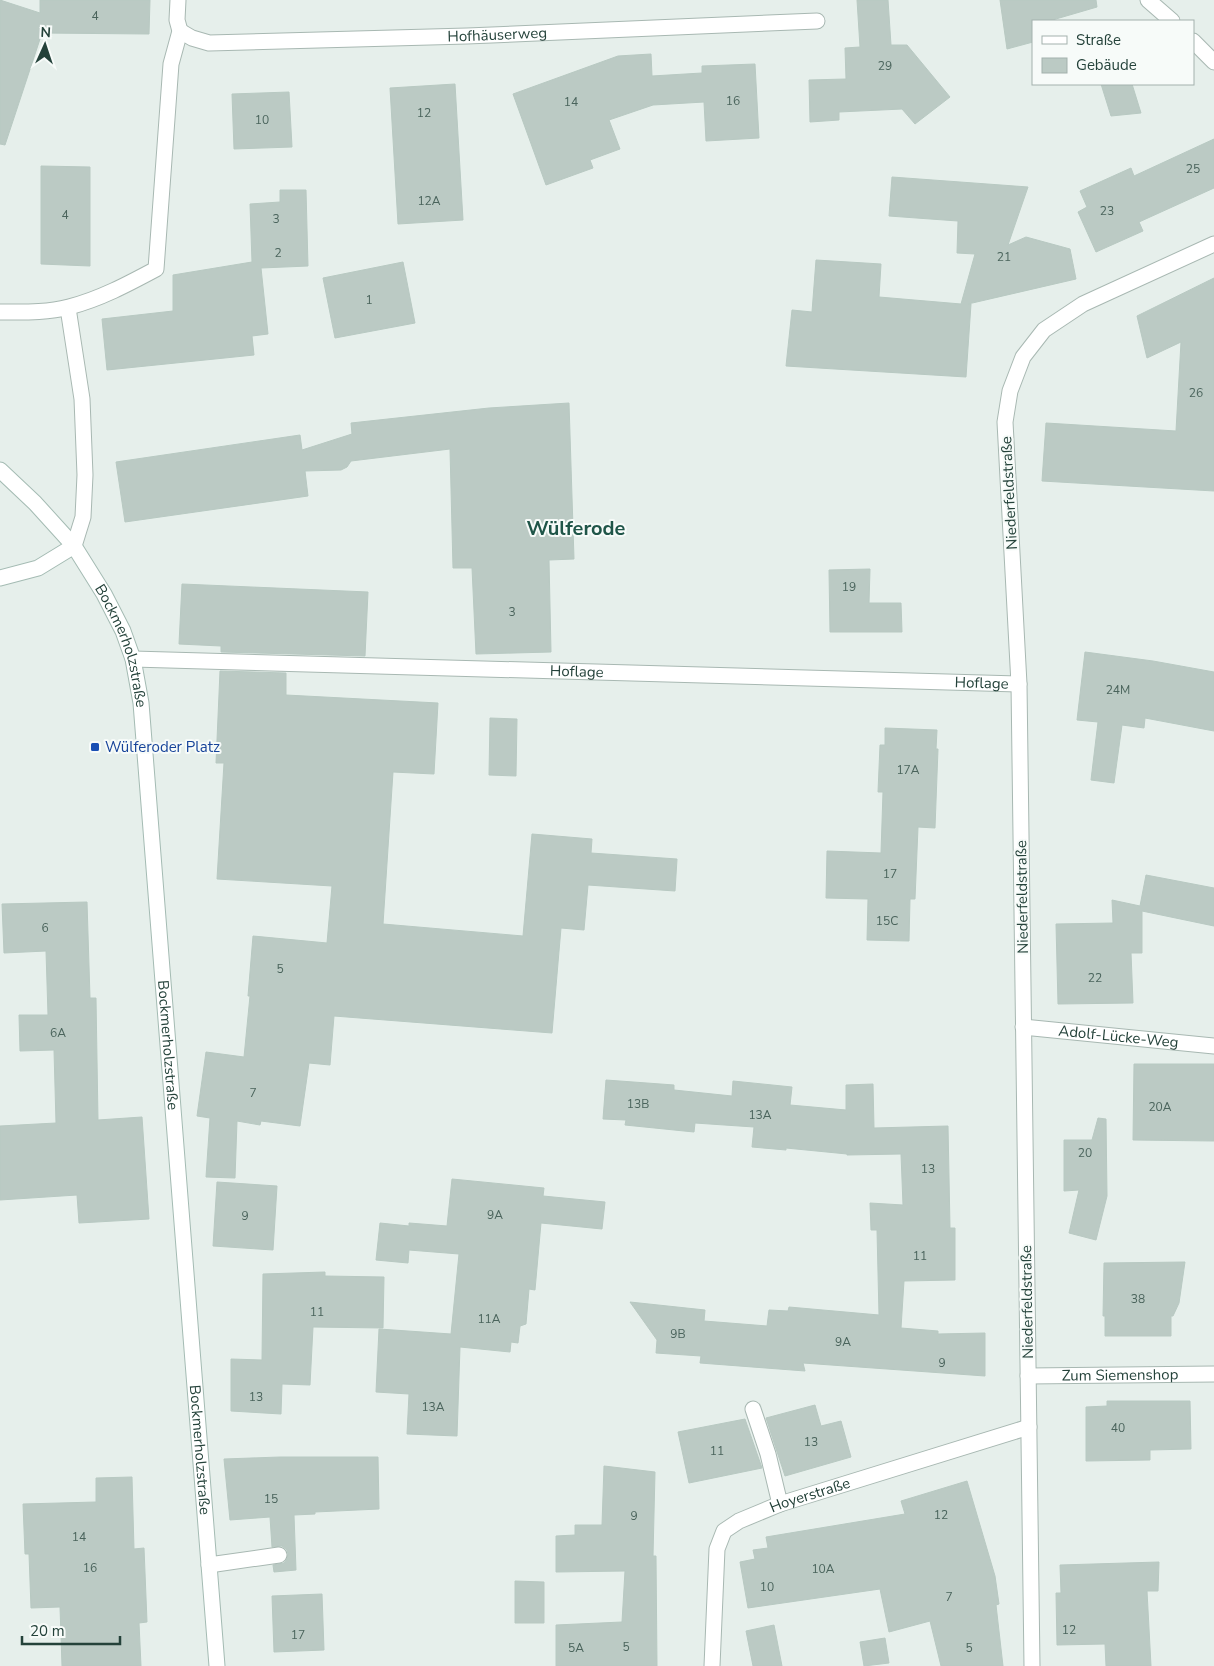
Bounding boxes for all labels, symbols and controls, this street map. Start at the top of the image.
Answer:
house number: 4 [91,8,99,24]
north arrow [20,20,70,70]
legend [1032,20,1194,85]
text: N [40,23,51,42]
street label: Hofhäuserweg [447,23,548,47]
text: Straße [1076,30,1121,50]
text: Gebäude [1076,55,1137,75]
house number: 29 [878,58,892,74]
house number: 16 [726,93,740,109]
house number: 14 [564,94,578,110]
house number: 12 [417,105,431,121]
house number: 10 [255,112,269,128]
house number: 25 [1186,161,1200,177]
house number: 12A [417,193,441,209]
house number: 23 [1100,203,1114,219]
house number: 4 [61,207,69,223]
house number: 3 [272,211,280,227]
house number: 2 [274,245,282,261]
house number: 21 [997,249,1011,265]
house number: 1 [365,292,373,308]
house number: 26 [1189,385,1203,401]
street label: Niederfeldstraße [996,436,1022,550]
district label: Wülferode [527,515,626,542]
house number: 19 [842,579,856,595]
street label: Bockmerholzstraße [90,580,151,708]
house number: 3 [508,604,516,620]
street label: Hoflage [550,661,604,682]
street label: Hoflage [954,672,1009,694]
house number: 24M [1106,682,1130,698]
place label: Wülferoder Platz [105,737,220,757]
marker: Wülferoder Platz [89,741,101,753]
house number: 17A [896,762,920,778]
street label: Niederfeldstraße [1011,840,1033,954]
house number: 17 [883,866,897,882]
house number: 15C [876,913,898,929]
house number: 6 [41,920,49,936]
house number: 5 [276,961,284,977]
house number: 22 [1088,970,1102,986]
street label: Bockmerholzstraße [153,979,183,1111]
street label: Adolf-Lücke-Weg [1058,1021,1179,1052]
house number: 6A [50,1025,66,1041]
house number: 7 [249,1085,257,1101]
house number: 13B [627,1096,649,1112]
house number: 20A [1148,1099,1172,1115]
house number: 13A [748,1107,772,1123]
house number: 20 [1078,1145,1092,1161]
house number: 13 [921,1161,935,1177]
house number: 9A [487,1207,503,1223]
house number: 9 [241,1208,249,1224]
street label: Niederfeldstraße [1016,1245,1038,1359]
house number: 11 [913,1248,927,1264]
house number: 38 [1131,1291,1145,1307]
house number: 11 [310,1304,324,1320]
house number: 11A [477,1311,501,1327]
house number: 9B [670,1326,686,1342]
house number: 9A [835,1334,851,1350]
house number: 9 [938,1355,946,1371]
street label: Zum Siemenshop [1062,1364,1179,1386]
street label: Bockmerholzstraße [185,1384,215,1516]
house number: 13 [249,1389,263,1405]
house number: 13A [421,1399,445,1415]
house number: 40 [1111,1420,1125,1436]
house number: 13 [804,1434,818,1450]
house number: 11 [710,1443,724,1459]
street label: Hoyerstraße [766,1473,853,1517]
house number: 15 [264,1491,278,1507]
house number: 12 [934,1507,948,1523]
house number: 9 [630,1508,638,1524]
house number: 14 [72,1529,86,1545]
house number: 16 [83,1560,97,1576]
house number: 10A [811,1561,835,1577]
house number: 10 [760,1579,774,1595]
house number: 7 [945,1589,953,1605]
scale bar [22,1614,120,1646]
text: 20 m [30,1621,65,1641]
house number: 12 [1062,1622,1076,1638]
house number: 17 [291,1627,305,1643]
house number: 5 [622,1639,630,1655]
house number: 5A [568,1640,584,1656]
house number: 5 [965,1640,973,1656]

